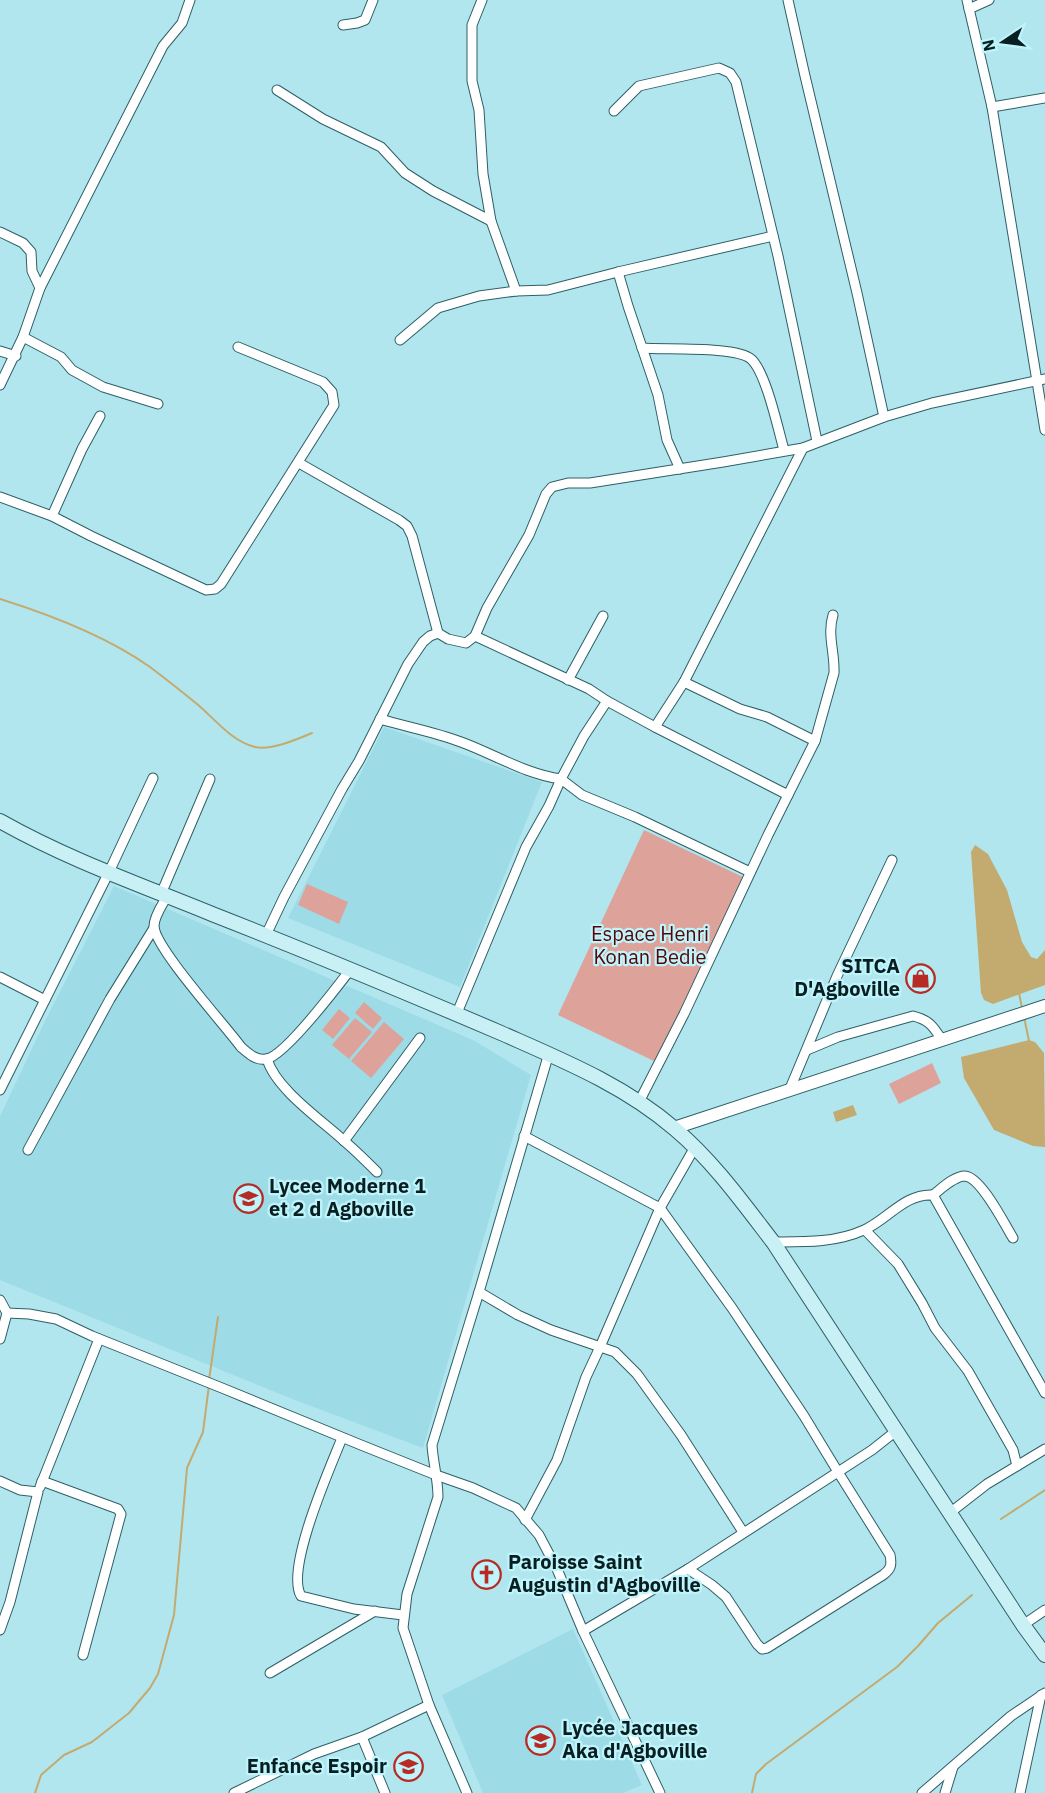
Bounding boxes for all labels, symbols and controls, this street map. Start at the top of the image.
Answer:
north arrow [973,12,1033,72]
text: N [977,37,999,53]
park label: Espace Henri Konan Bedie [591,920,709,970]
place label: SITCA D'Agboville [794,952,900,1002]
shop icon: SITCA D'Agboville [905,962,937,994]
place label: Lycee Moderne 1 et 2 d Agboville [269,1172,426,1222]
school or university icon: Lycee Moderne 1 et 2 d Agboville [232,1182,264,1214]
place label: Paroisse Saint Augustin d'Agboville [508,1548,701,1598]
church icon: Paroisse Saint Augustin d'Agboville [471,1558,503,1590]
place label: Lycée Jacques Aka d'Agboville [562,1714,708,1764]
school or university icon: Lycée Jacques Aka d'Agboville [525,1724,557,1756]
school or university icon: Enfance Espoir [392,1750,424,1782]
place label: Enfance Espoir [247,1752,387,1779]

